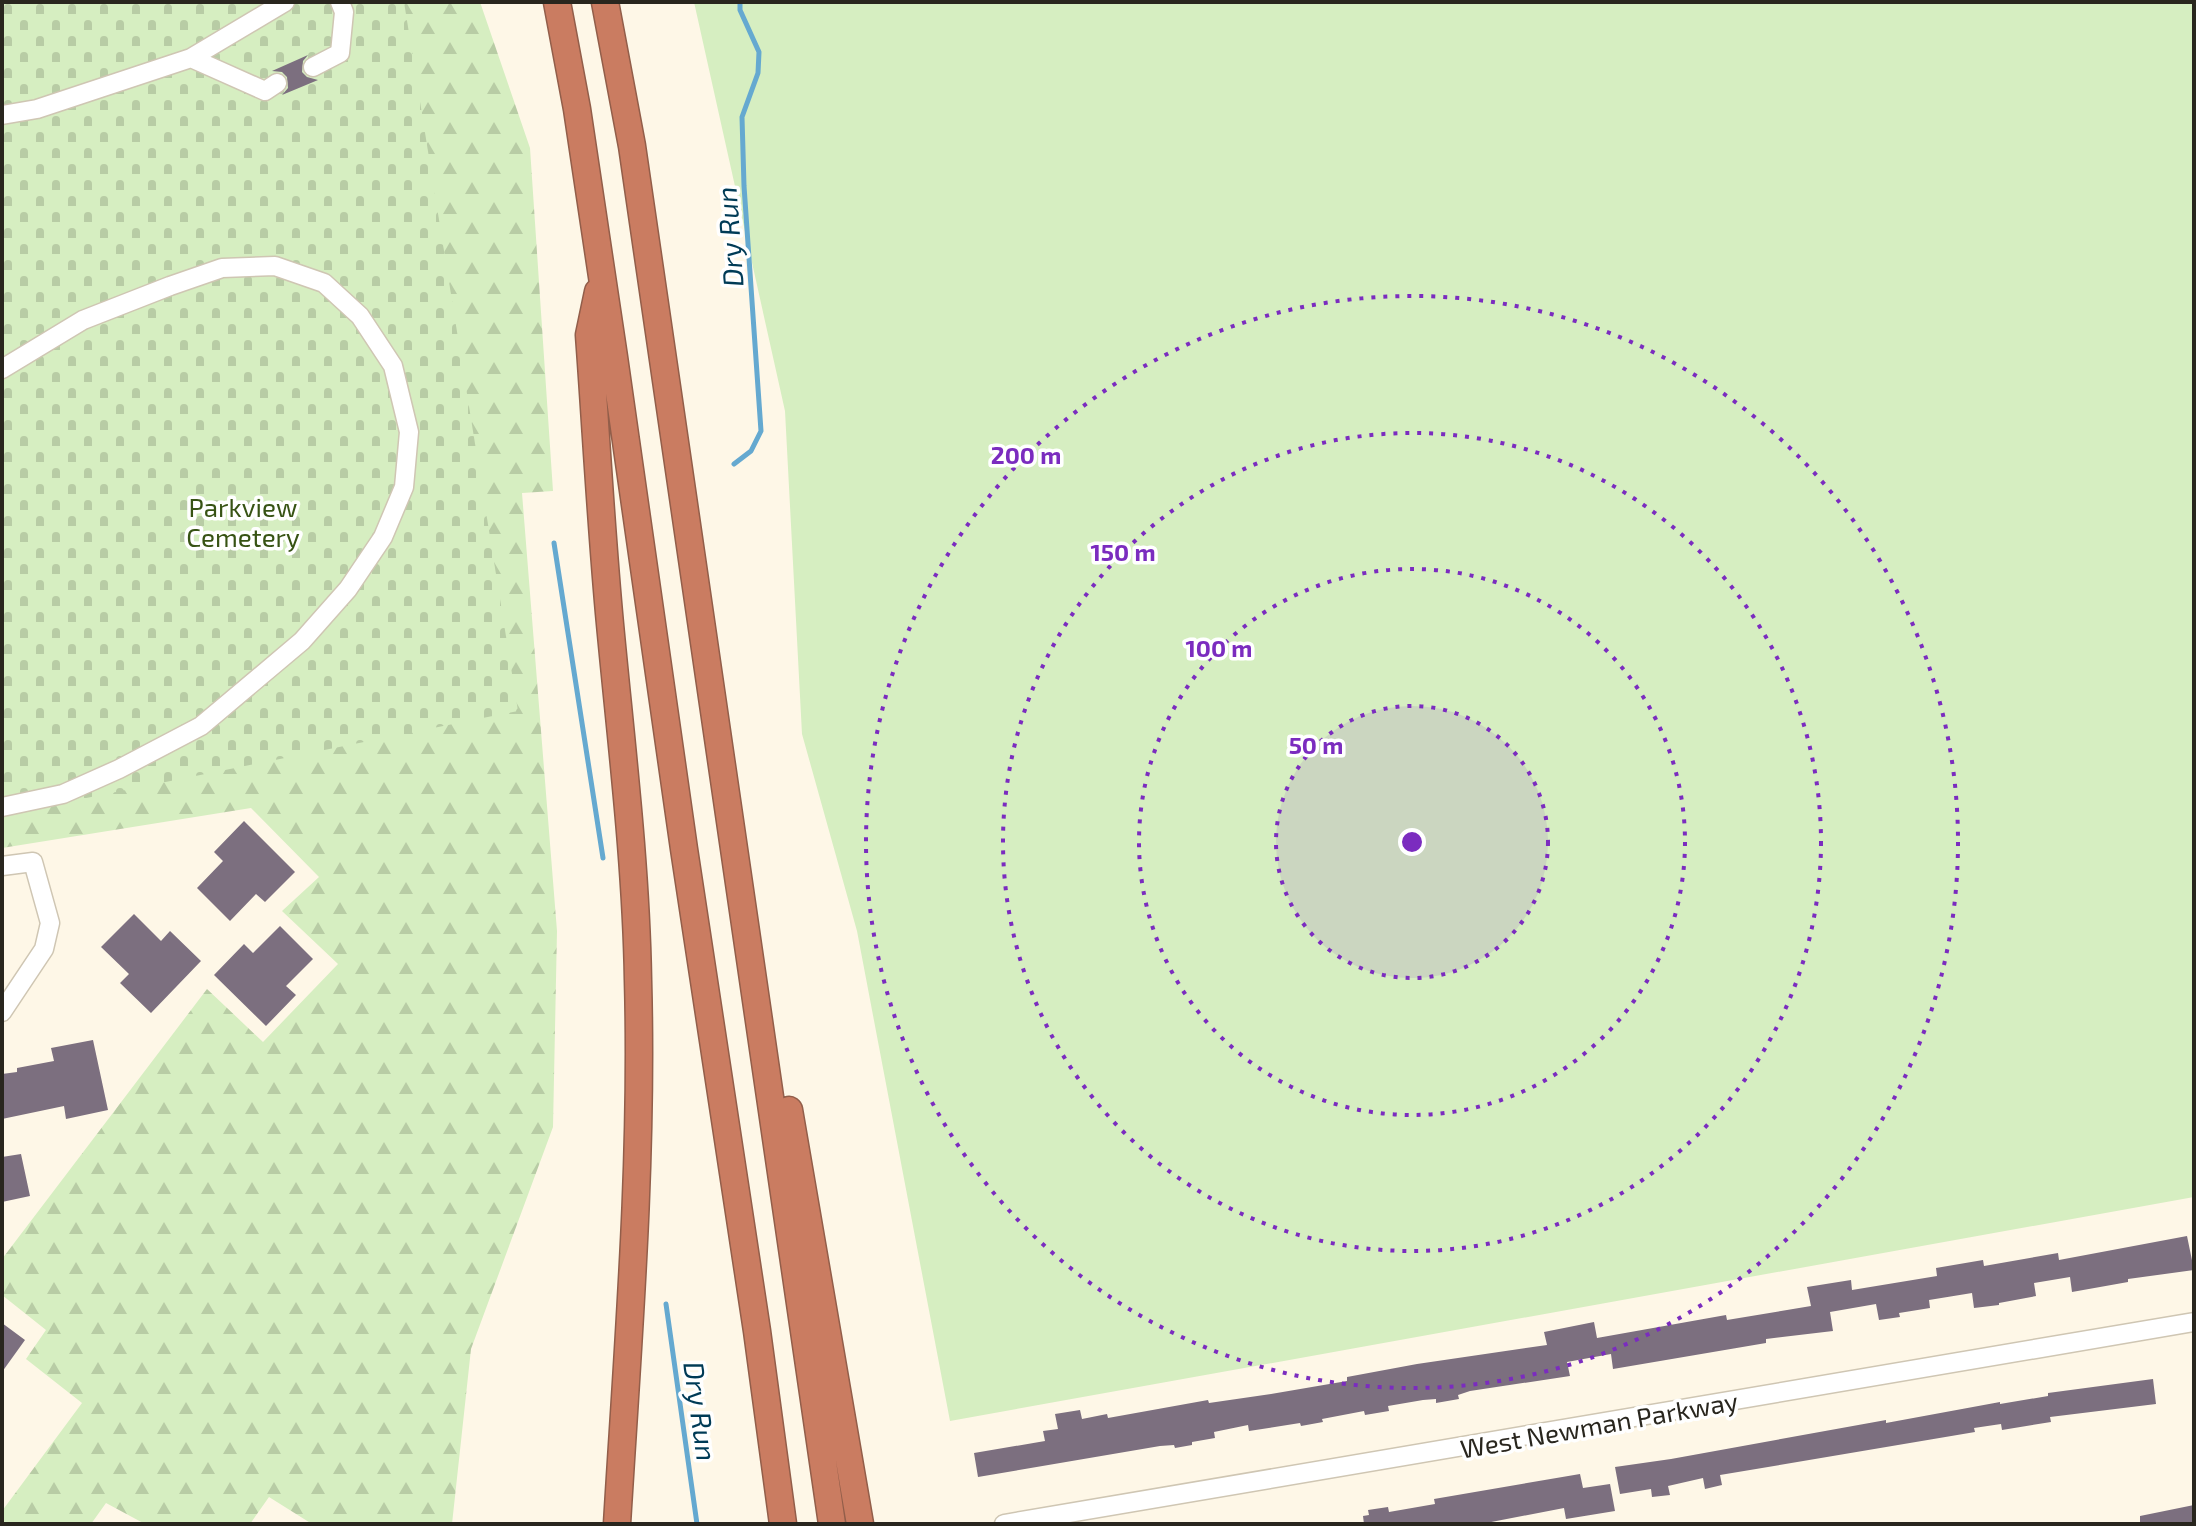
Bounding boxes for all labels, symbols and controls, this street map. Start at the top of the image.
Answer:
water label: Dry Run [709,186,749,288]
text: 200 m [991,440,1061,469]
park label: Parkview Cemetery [186,491,300,552]
text: 150 m [1090,537,1156,566]
text: 100 m [1186,633,1252,662]
text: 50 m [1289,730,1343,759]
centre of rings [1398,828,1426,856]
water label: Dry Run [677,1359,725,1463]
street label: West Newman Parkway [1458,1384,1740,1464]

